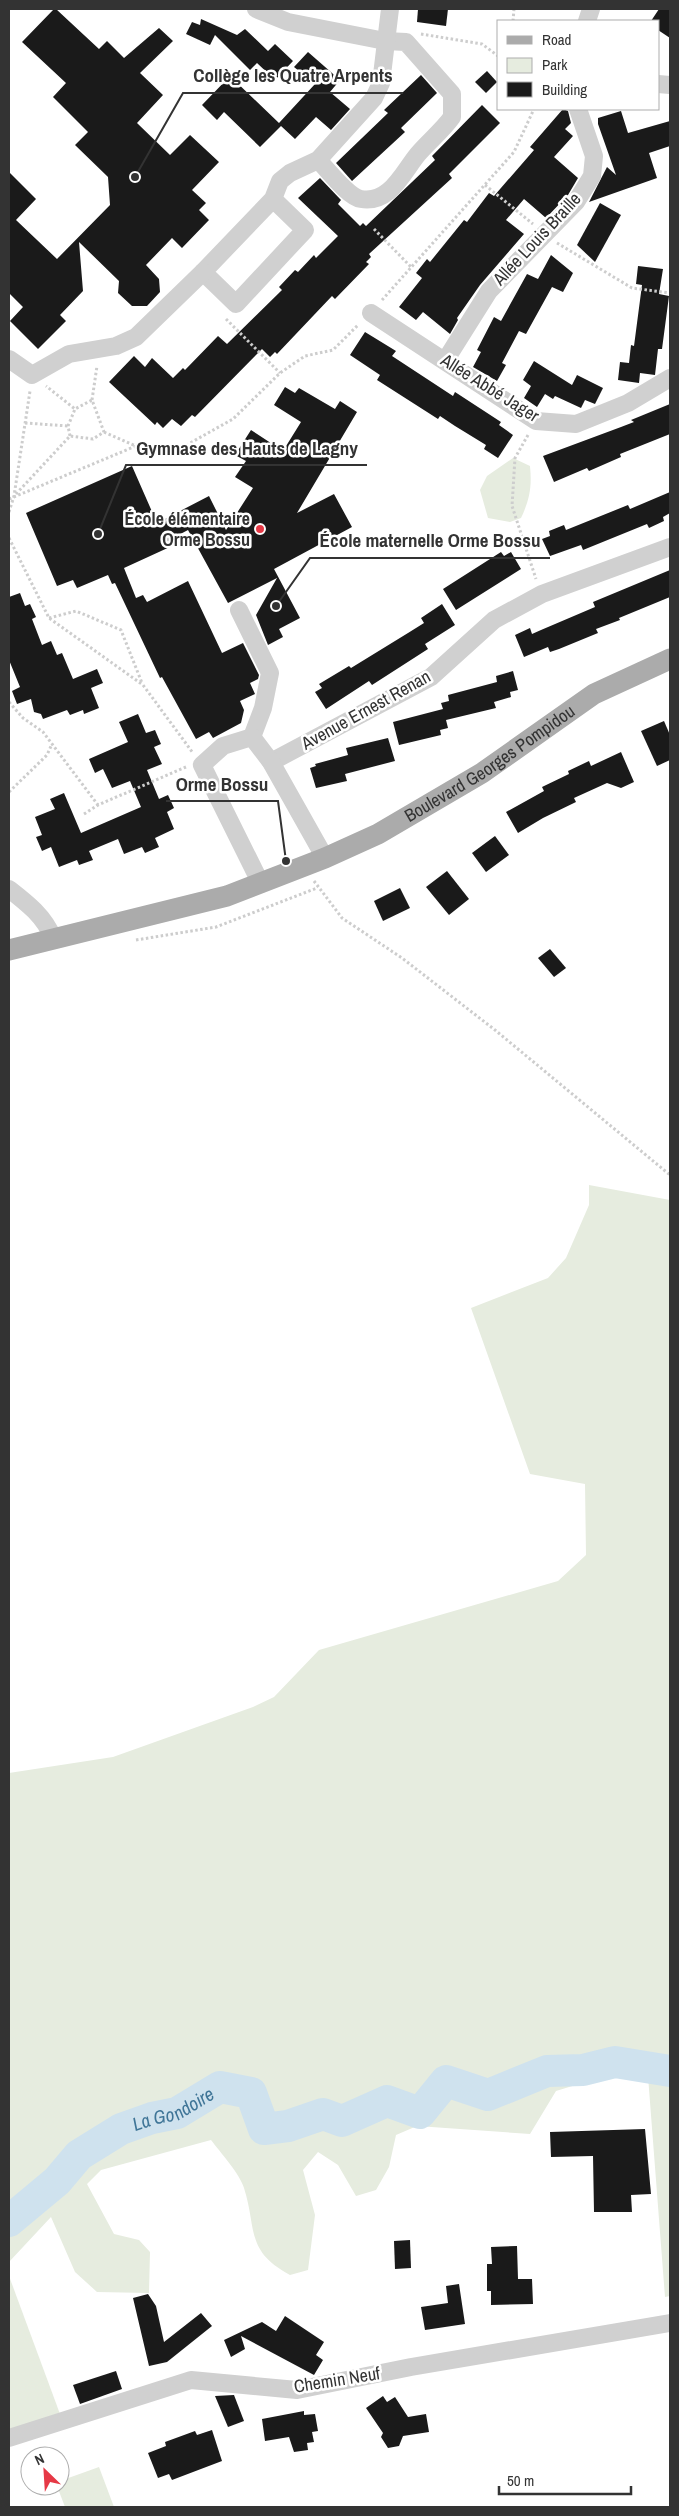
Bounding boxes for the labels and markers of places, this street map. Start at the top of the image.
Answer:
callout: Collège les Quatre Arpents [183,59,403,93]
callout: Gymnase des Hauts de Lagny [126,431,367,465]
place label: École élémentaire Orme Bossu [124,506,250,552]
marker: École élémentaire Orme Bossu [254,523,266,535]
callout: École maternelle Orme Bossu [310,524,550,558]
callout: Orme Bossu [166,767,278,801]

